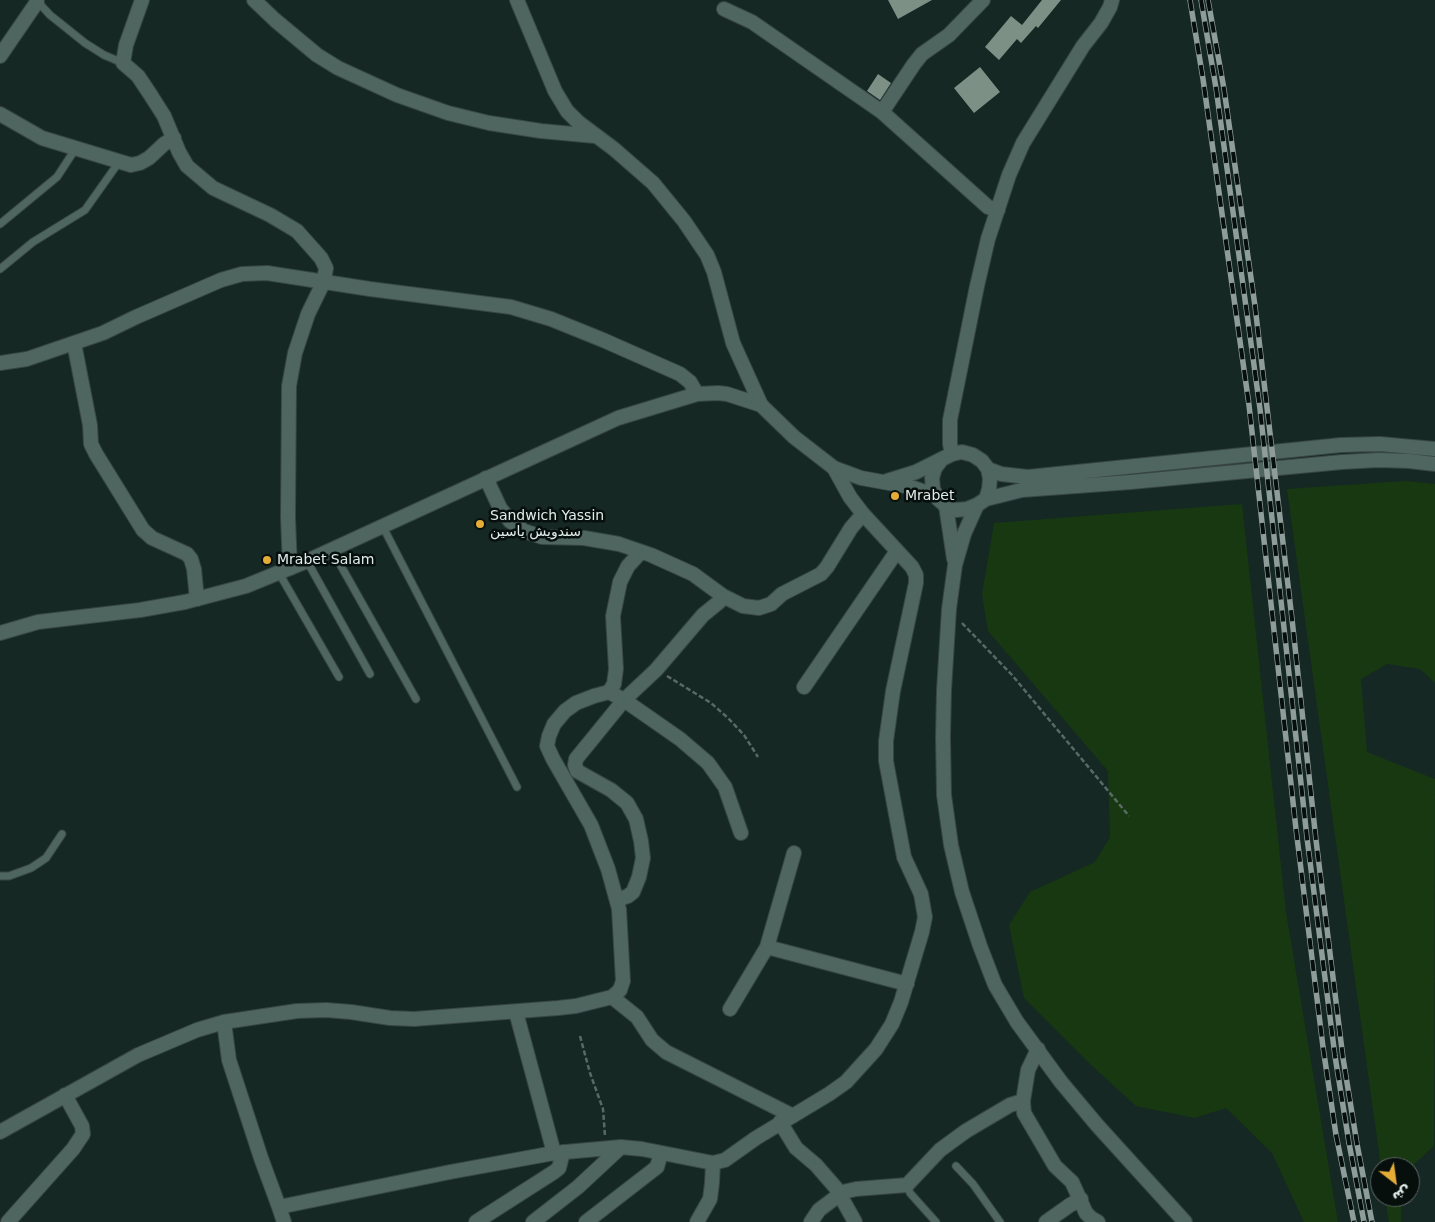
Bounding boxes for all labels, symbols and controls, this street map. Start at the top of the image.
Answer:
place label: Mrabet [905,488,954,504]
marker: Mrabet [889,490,901,502]
place label: Sandwich Yassin سندويش ياسين [490,508,604,540]
marker: Sandwich Yassin سندويش ياسين [474,518,486,530]
place label: Mrabet Salam [277,552,374,568]
marker: Mrabet Salam [261,554,273,566]
north arrow [1370,1157,1420,1207]
text: ش [1390,1182,1414,1206]

